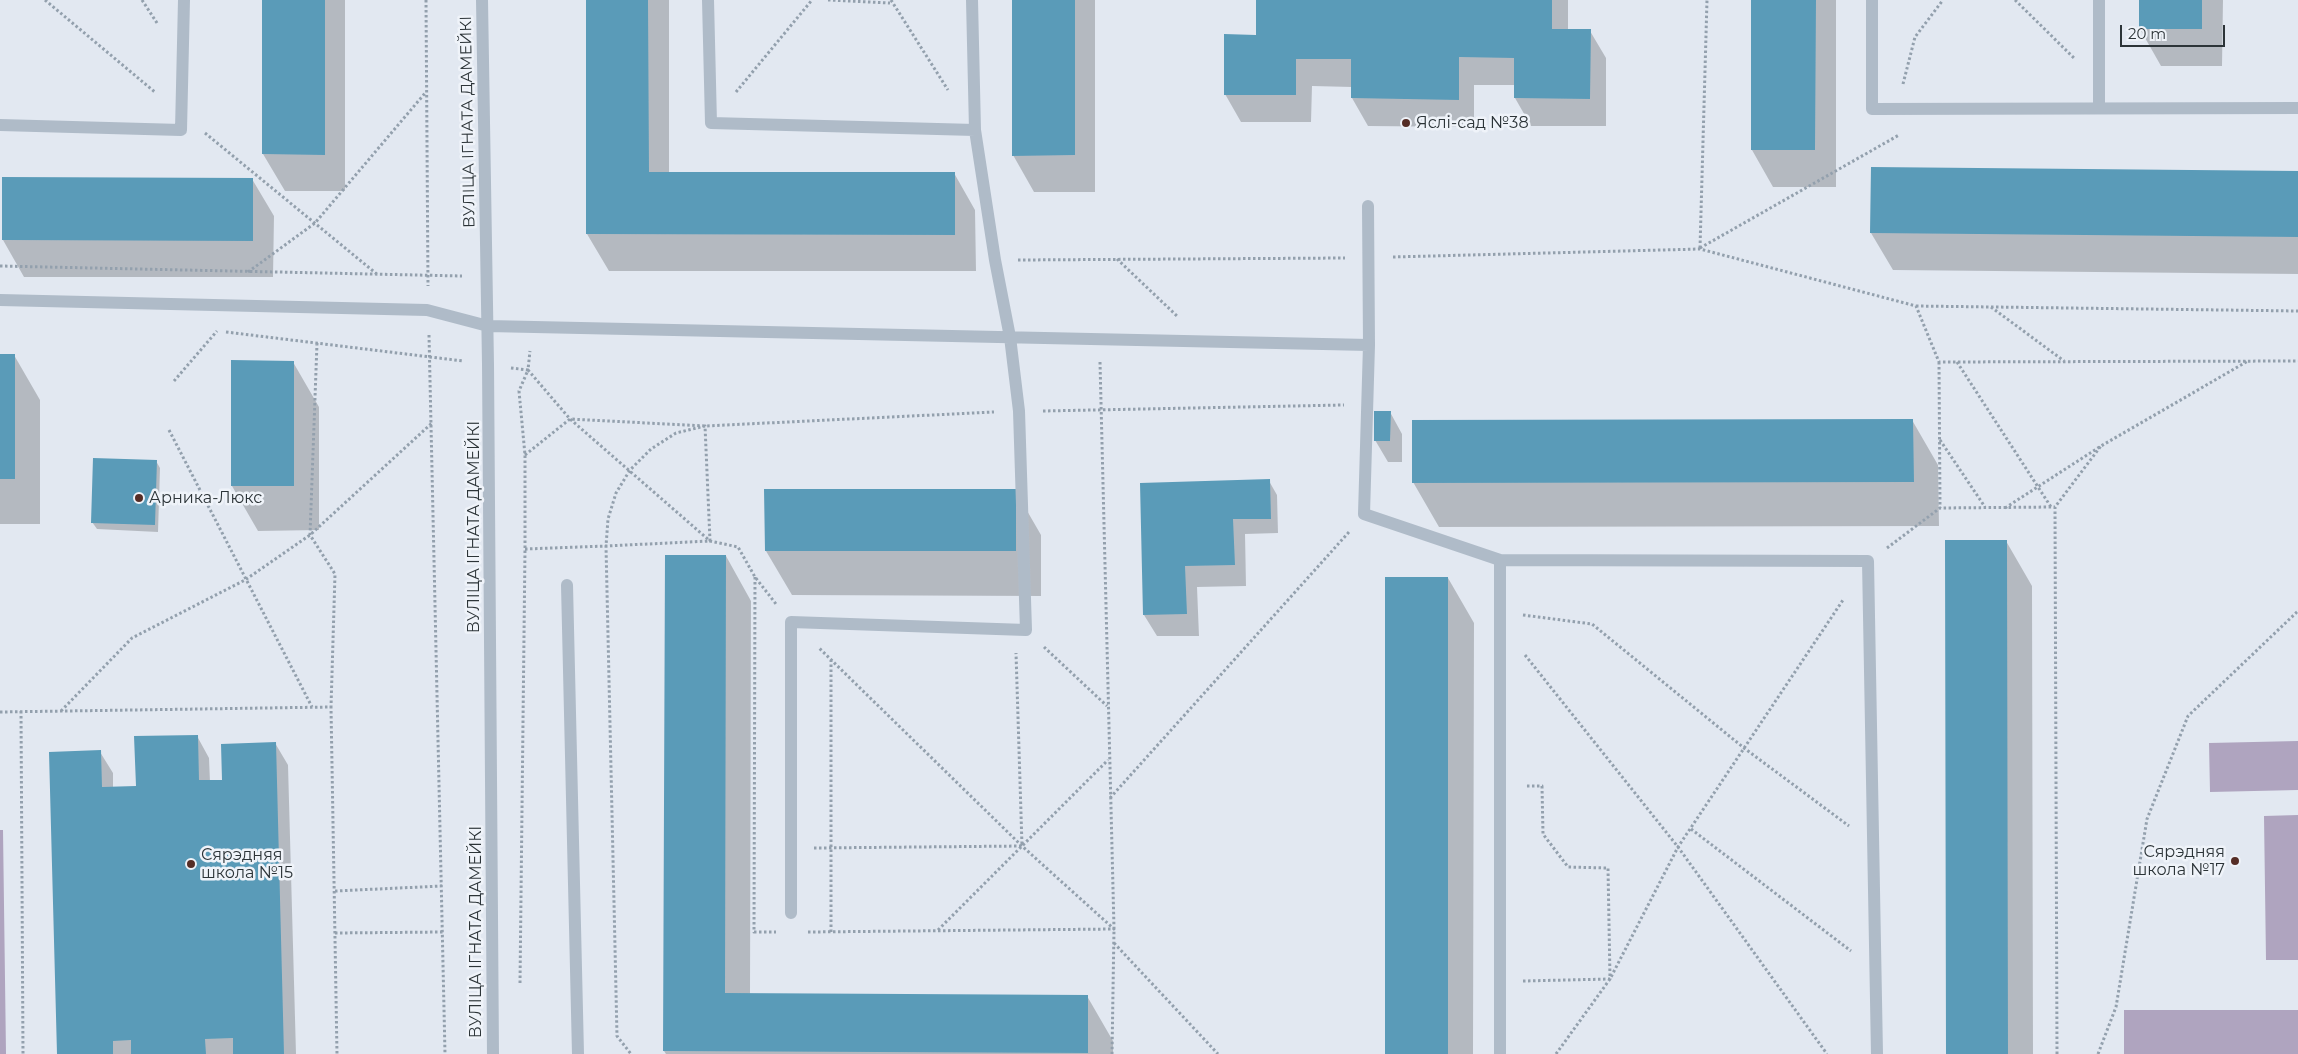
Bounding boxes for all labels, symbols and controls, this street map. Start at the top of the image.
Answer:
scale bar [2123,15,2228,47]
street label: ВУЛІЦА ІГНАТА ДАМЕЙКІ [457,16,479,228]
text: 20 m [2128,24,2166,43]
place label: Яслі-сад №38 [1416,113,1529,133]
marker: Яслі-сад №38 [1400,117,1412,129]
street label: ВУЛІЦА ІГНАТА ДАМЕЙКІ [464,421,484,633]
place label: Арника-Люкс [149,488,262,508]
marker: Арника-Люкс [133,492,145,504]
street label: ВУЛІЦА ІГНАТА ДАМЕЙКІ [466,826,486,1038]
place label: Сярэдняя школа №17 [2133,842,2225,880]
place label: Сярэдняя школа №15 [201,845,293,883]
marker: Сярэдняя школа №17 [2229,855,2241,867]
marker: Сярэдняя школа №15 [185,858,197,870]

